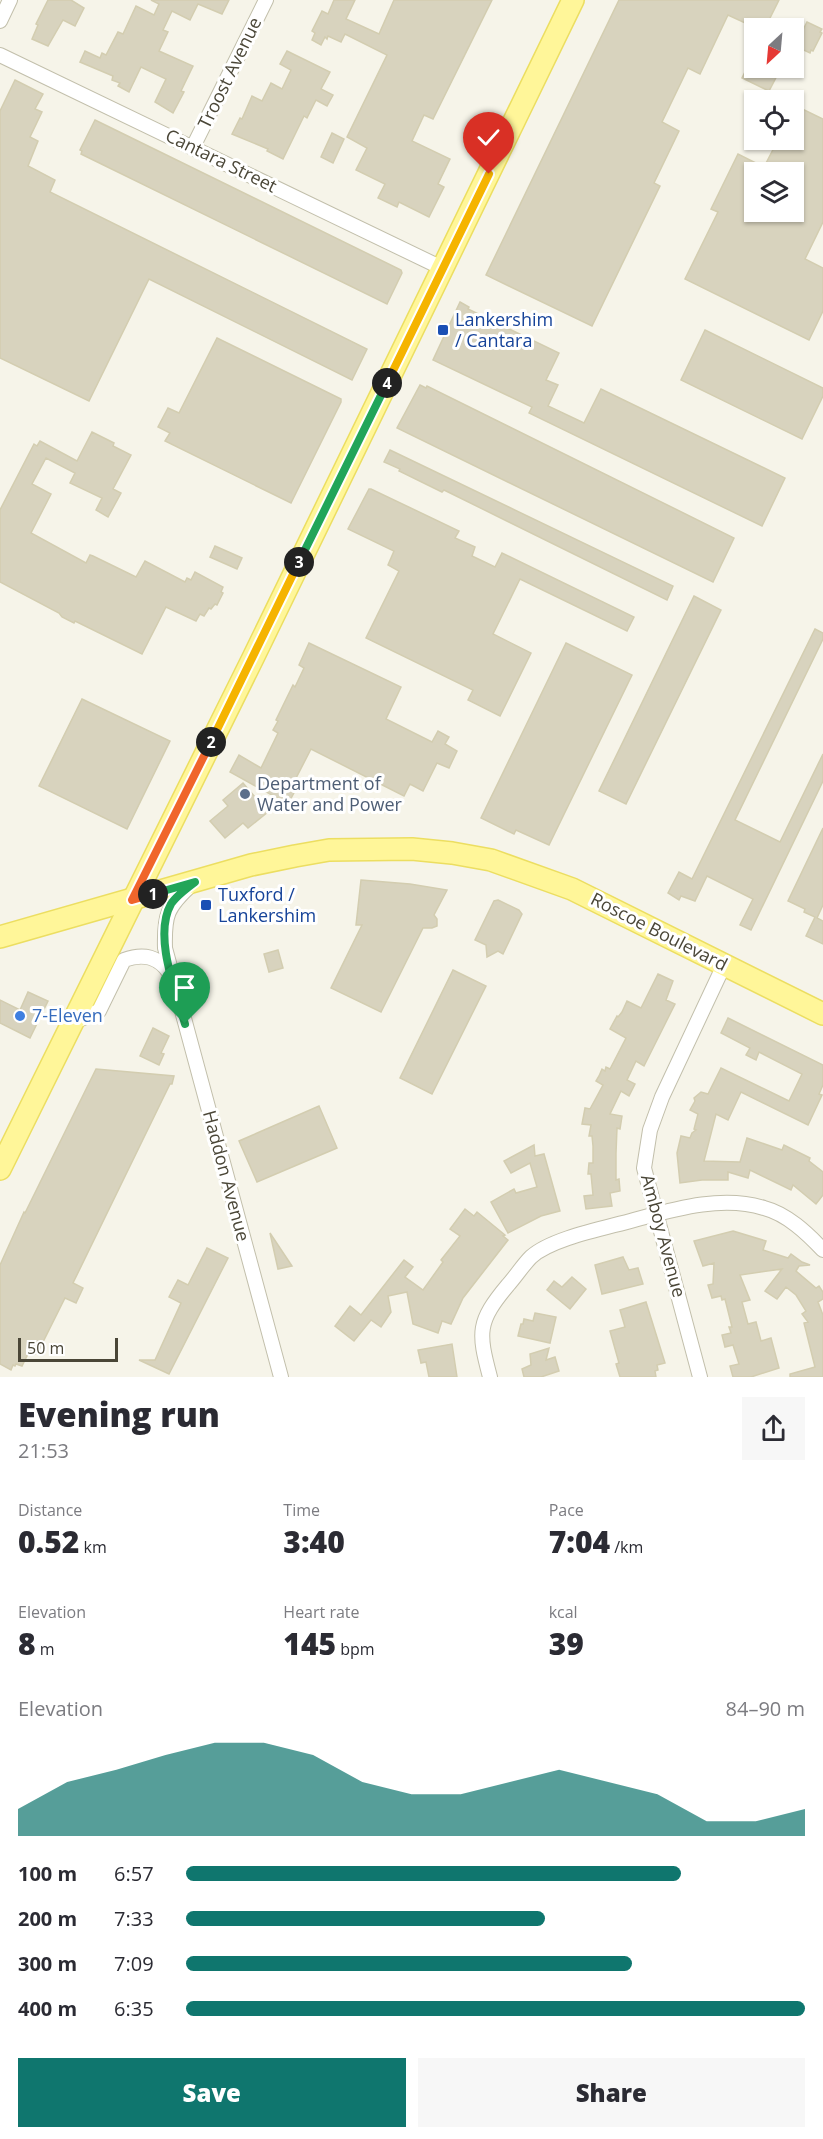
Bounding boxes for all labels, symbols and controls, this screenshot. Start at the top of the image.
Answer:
street label: Troost Avenue [192,13,266,132]
north arrow [744,18,804,78]
map controls [744,18,804,222]
button: locate [744,90,804,150]
pin [463,112,514,174]
icon: check [472,121,505,154]
street label: Cantara Street [162,123,281,197]
button: layers [744,162,804,222]
place label: Lankershim / Cantara [455,307,553,352]
marker: Lankershim / Cantara [436,323,450,337]
pin: 4 [372,368,402,398]
text: 4 [382,372,392,394]
pin: 3 [284,547,314,577]
text: 3 [294,551,304,573]
pin: 2 [196,727,226,757]
text: 2 [206,731,216,753]
place label: Department of Water and Power [257,771,403,816]
marker: Department of Water and Power [238,787,252,801]
pin: 1 [138,879,168,909]
place label: Tuxford / Lankershim [218,882,316,927]
text: 1 [148,883,158,905]
street label: Roscoe Boulevard [587,886,732,976]
marker: Tuxford / Lankershim [199,898,213,912]
pin [159,962,210,1024]
icon: arrive [168,971,201,1004]
place label: 7-Eleven [32,1003,103,1027]
marker: 7-Eleven [13,1009,27,1023]
street label: Haddon Avenue [198,1108,256,1244]
street label: Amboy Avenue [636,1172,692,1300]
scale bar [18,1335,118,1362]
text: 50 m [27,1337,64,1359]
text: Evening run [18,1392,220,1437]
button: share [742,1397,805,1460]
text: 21:53 [18,1437,69,1464]
text: Distance [18,1499,82,1521]
text: Time [283,1499,320,1521]
text: Pace [549,1499,584,1521]
text: 0.52 [18,1521,79,1562]
text: 3:40 [283,1521,345,1562]
text: 7:04 [549,1521,610,1562]
text: km [79,1536,107,1558]
text: /km [610,1536,643,1558]
text: Elevation [18,1601,86,1623]
text: Heart rate [283,1601,360,1623]
text: kcal [549,1601,578,1623]
text: 8 [18,1623,36,1664]
text: 145 [283,1623,336,1664]
text: 39 [549,1623,584,1664]
text: m [36,1638,55,1660]
text: bpm [336,1638,375,1660]
text: Elevation [18,1695,103,1722]
text: 84–90 m [726,1695,805,1722]
text: 100 m [18,1860,77,1887]
text: 6:57 [114,1860,154,1887]
text: 200 m [18,1905,77,1932]
text: 7:33 [114,1905,154,1932]
text: 300 m [18,1950,77,1977]
text: 7:09 [114,1950,154,1977]
text: 400 m [18,1995,77,2022]
text: 6:35 [114,1995,154,2022]
button: Save [18,2058,406,2127]
button: Share [418,2058,805,2127]

